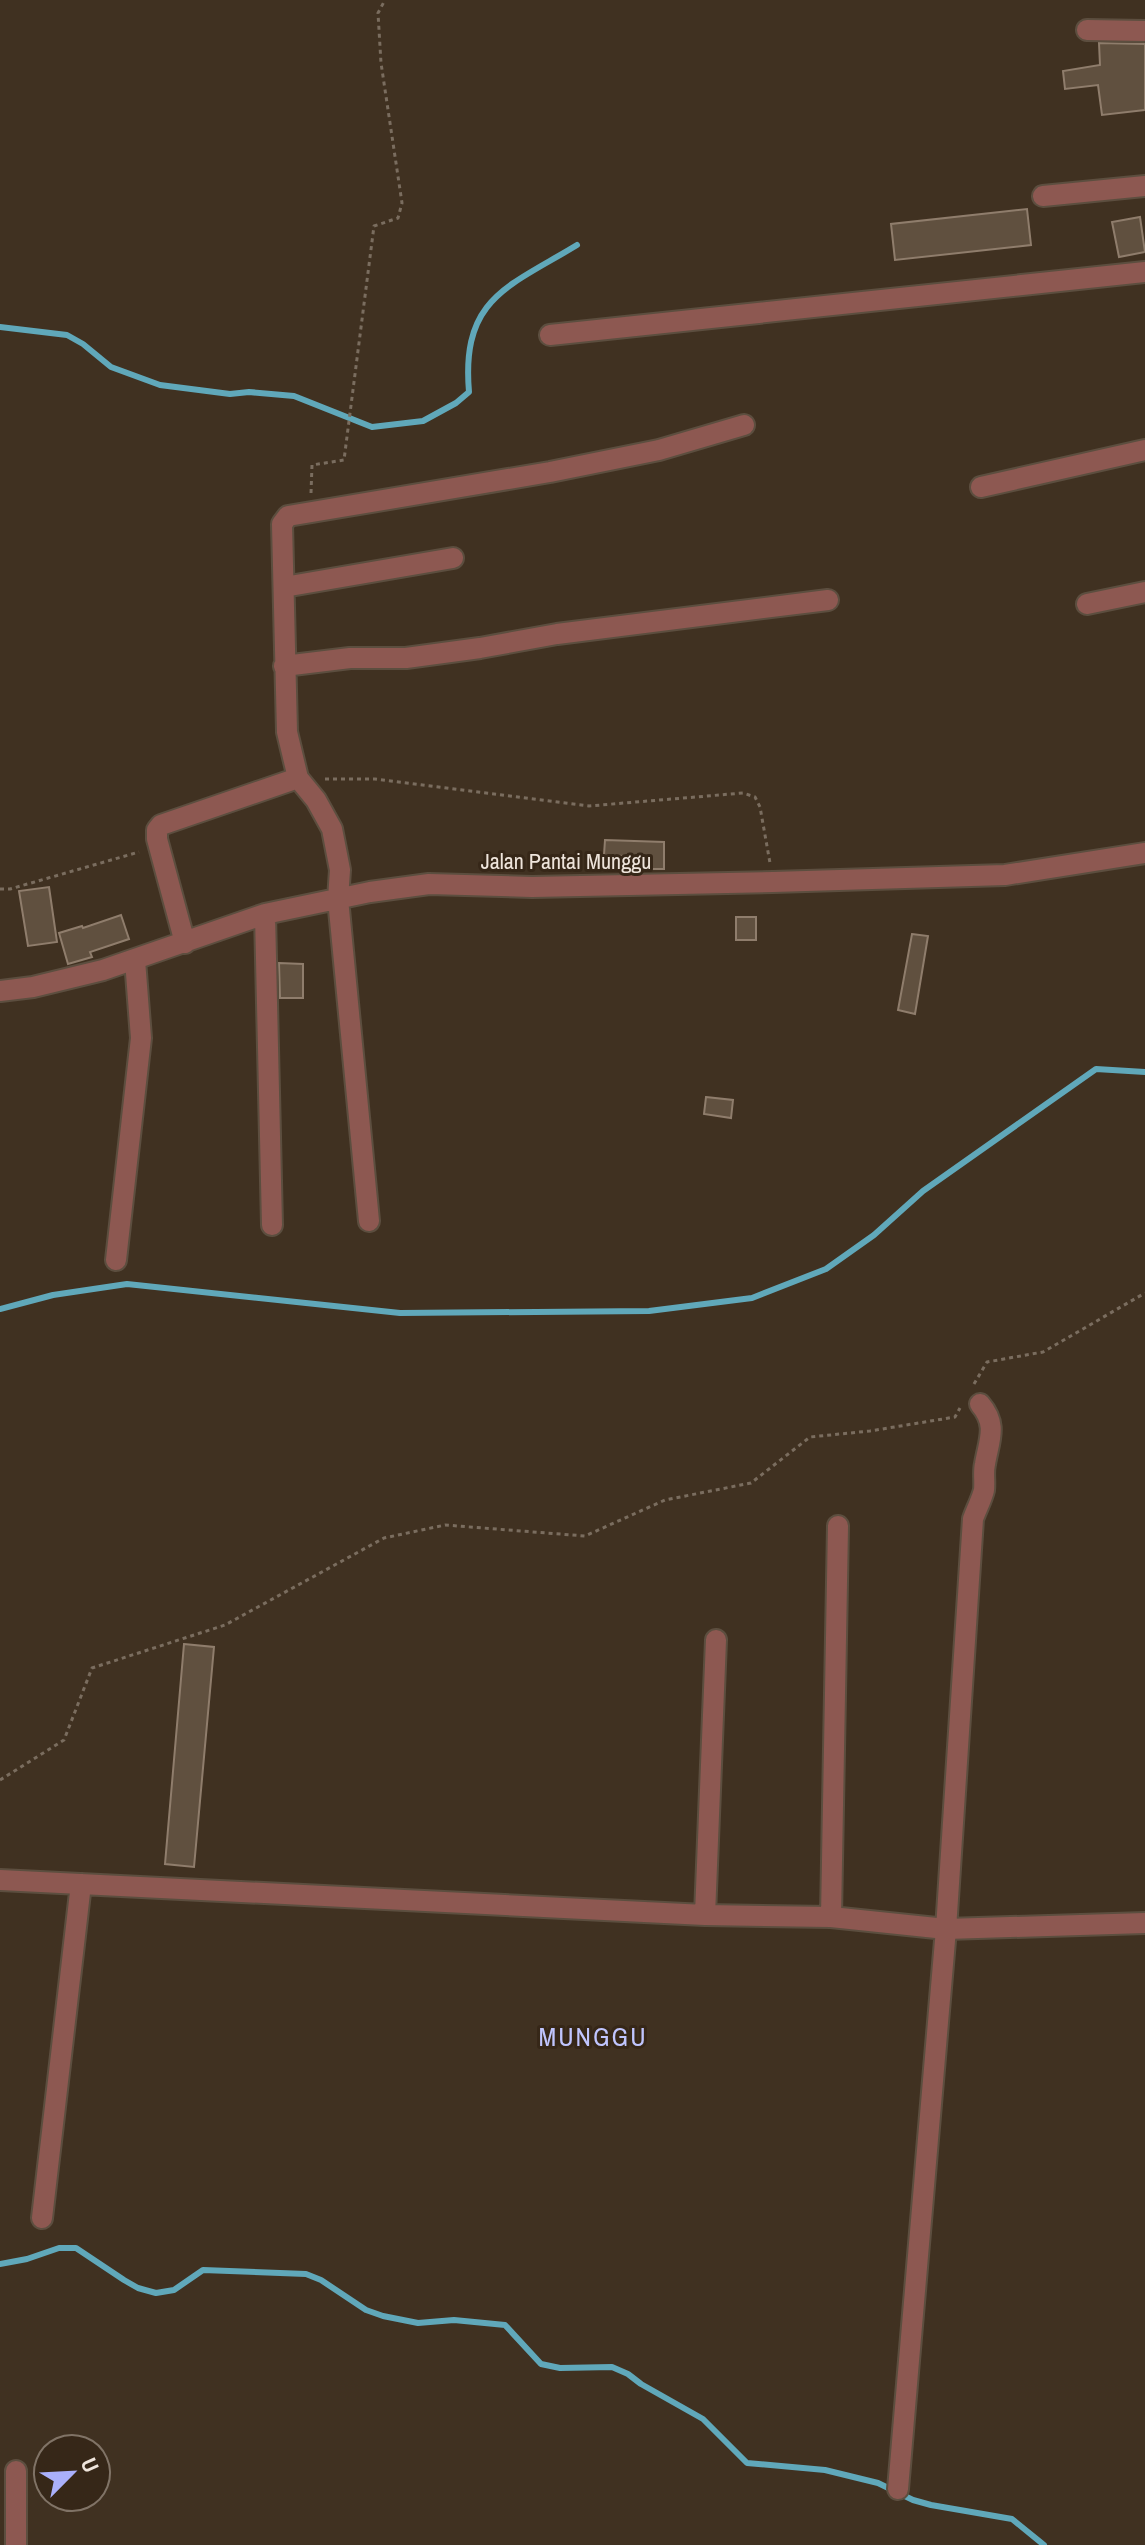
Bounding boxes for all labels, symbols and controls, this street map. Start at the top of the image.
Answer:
street label: Jalan Pantai Munggu [481,846,651,876]
district label: MUNGGU [538,2019,648,2054]
north arrow [32,2433,112,2513]
text: U [74,2453,107,2477]

